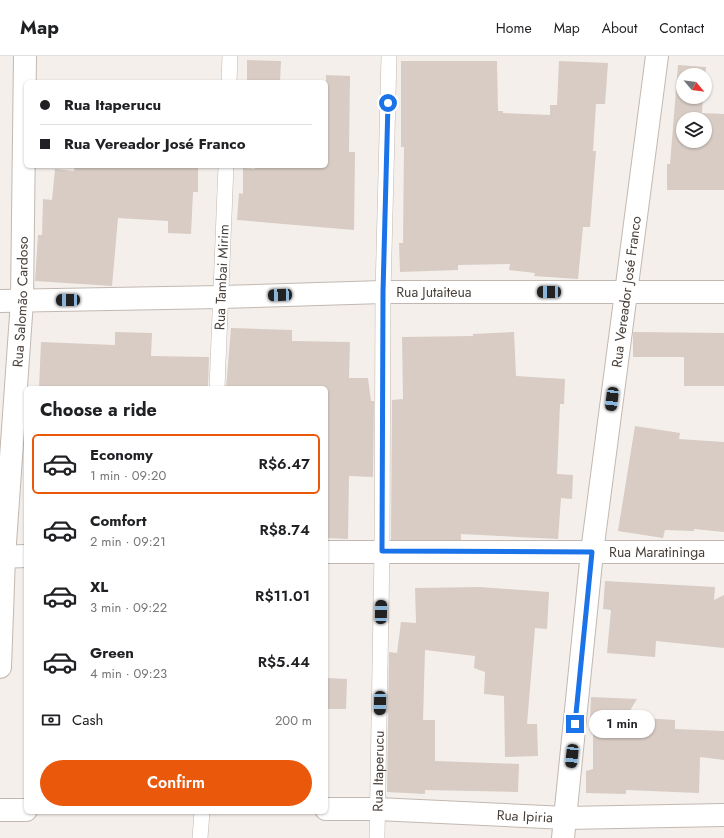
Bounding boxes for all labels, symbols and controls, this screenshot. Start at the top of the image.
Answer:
text: Map [20,14,59,41]
text: Home [496,18,532,38]
text: Map [554,18,580,38]
text: About [602,18,637,38]
text: Contact [659,18,704,38]
north arrow [676,68,712,104]
map controls [676,68,712,148]
text: Rua Itaperucu [64,94,161,116]
route start [379,94,397,112]
button: layers [676,112,712,148]
text: Rua Vereador José Franco [64,133,246,155]
street label: Rua Vereador José Franco [606,214,646,369]
street label: Rua Tambai Mirim [209,224,234,330]
street label: Rua Salomão Cardoso [7,236,33,368]
street label: Rua Jutaiteua [396,282,472,302]
car [537,286,561,298]
car [268,289,292,301]
car [56,294,80,306]
car [605,386,619,412]
text: Choose a ride [40,397,157,423]
text: Economy [90,444,153,466]
icon: car [42,446,78,482]
text: R$6.47 [259,453,310,475]
text: 1 min · 09:20 [90,466,166,485]
text: Comfort [90,510,147,532]
icon: car [42,512,78,548]
text: R$8.74 [259,519,310,541]
text: 2 min · 09:21 [90,532,166,551]
street label: Rua Maratininga [609,542,705,562]
text: XL [90,576,108,598]
icon: car [42,578,78,614]
text: R$11.01 [255,585,310,607]
text: 3 min · 09:22 [90,598,167,617]
car [375,600,387,624]
text: Green [90,642,134,664]
icon: car [42,644,78,680]
text: R$5.44 [258,651,310,673]
text: 4 min · 09:23 [90,664,167,683]
car [374,691,386,715]
icon: cash [40,709,62,731]
text: Cash [72,709,103,731]
callout: 1 min [589,710,655,738]
text: 200 m [275,711,312,730]
text: 1 min [606,714,638,733]
route end [566,715,584,733]
street label: Rua Itaperucu [367,730,389,812]
car [565,743,579,769]
button: Confirm [40,760,312,806]
street label: Rua Ipiria [496,805,553,827]

